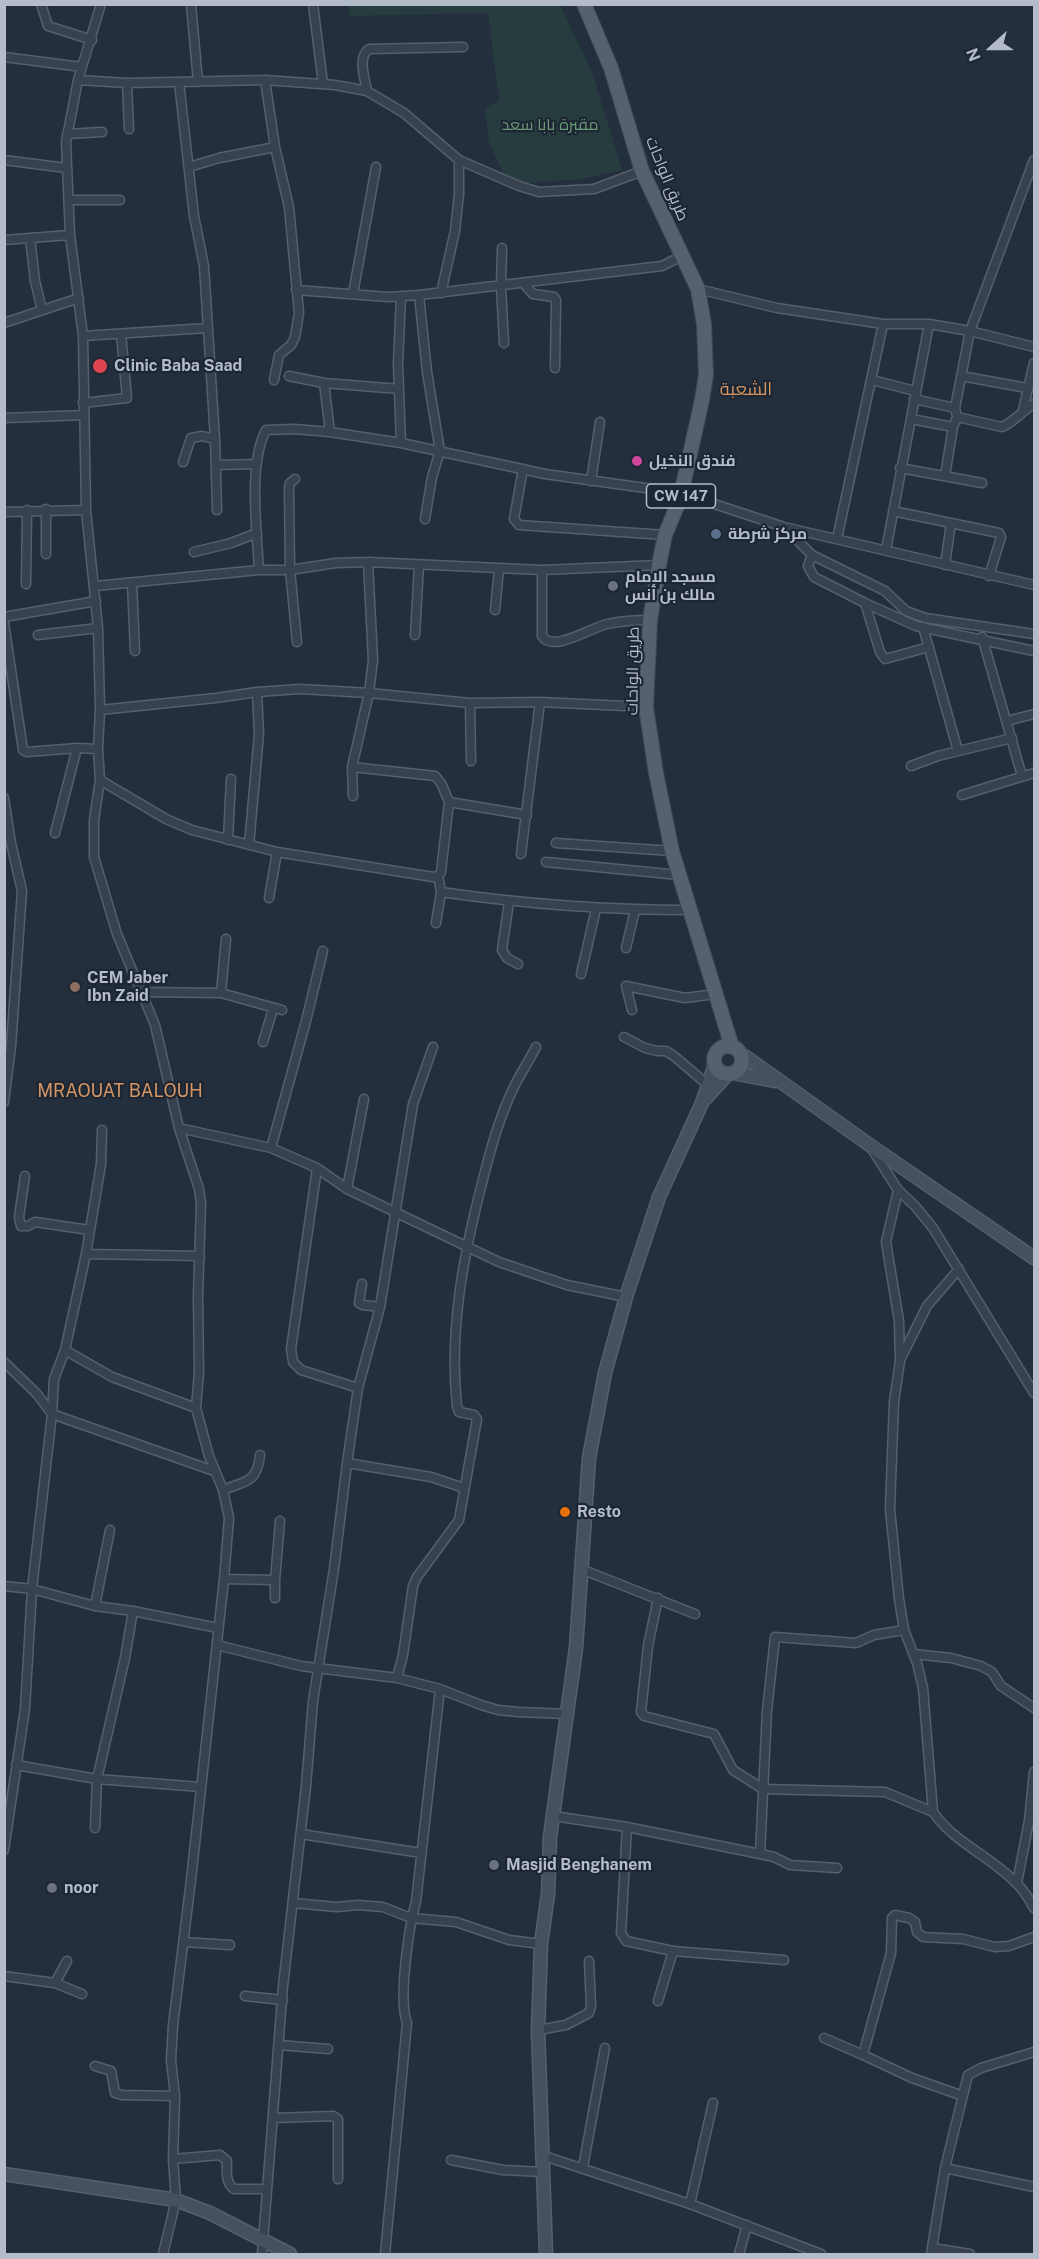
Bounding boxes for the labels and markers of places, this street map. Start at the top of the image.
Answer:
place label: Clinic Baba Saad [114,356,242,376]
marker: Clinic Baba Saad [91,357,109,375]
place label: فندق النخيل [649,451,736,471]
marker: فندق النخيل [630,454,644,468]
place label: مركز شرطة [728,524,807,544]
marker: مركز شرطة [709,527,723,541]
place label: مسجد الإمام مالك بن أنس [625,567,716,605]
marker: مسجد الإمام مالك بن أنس [606,579,620,593]
place label: CEM Jaber Ibn Zaid [87,968,168,1006]
marker: CEM Jaber Ibn Zaid [68,980,82,994]
place label: Resto [577,1502,621,1522]
marker: Resto [558,1505,572,1519]
place label: Masjid Benghanem [506,1855,652,1875]
marker: Masjid Benghanem [487,1858,501,1872]
place label: noor [64,1878,98,1898]
marker: noor [45,1881,59,1895]

